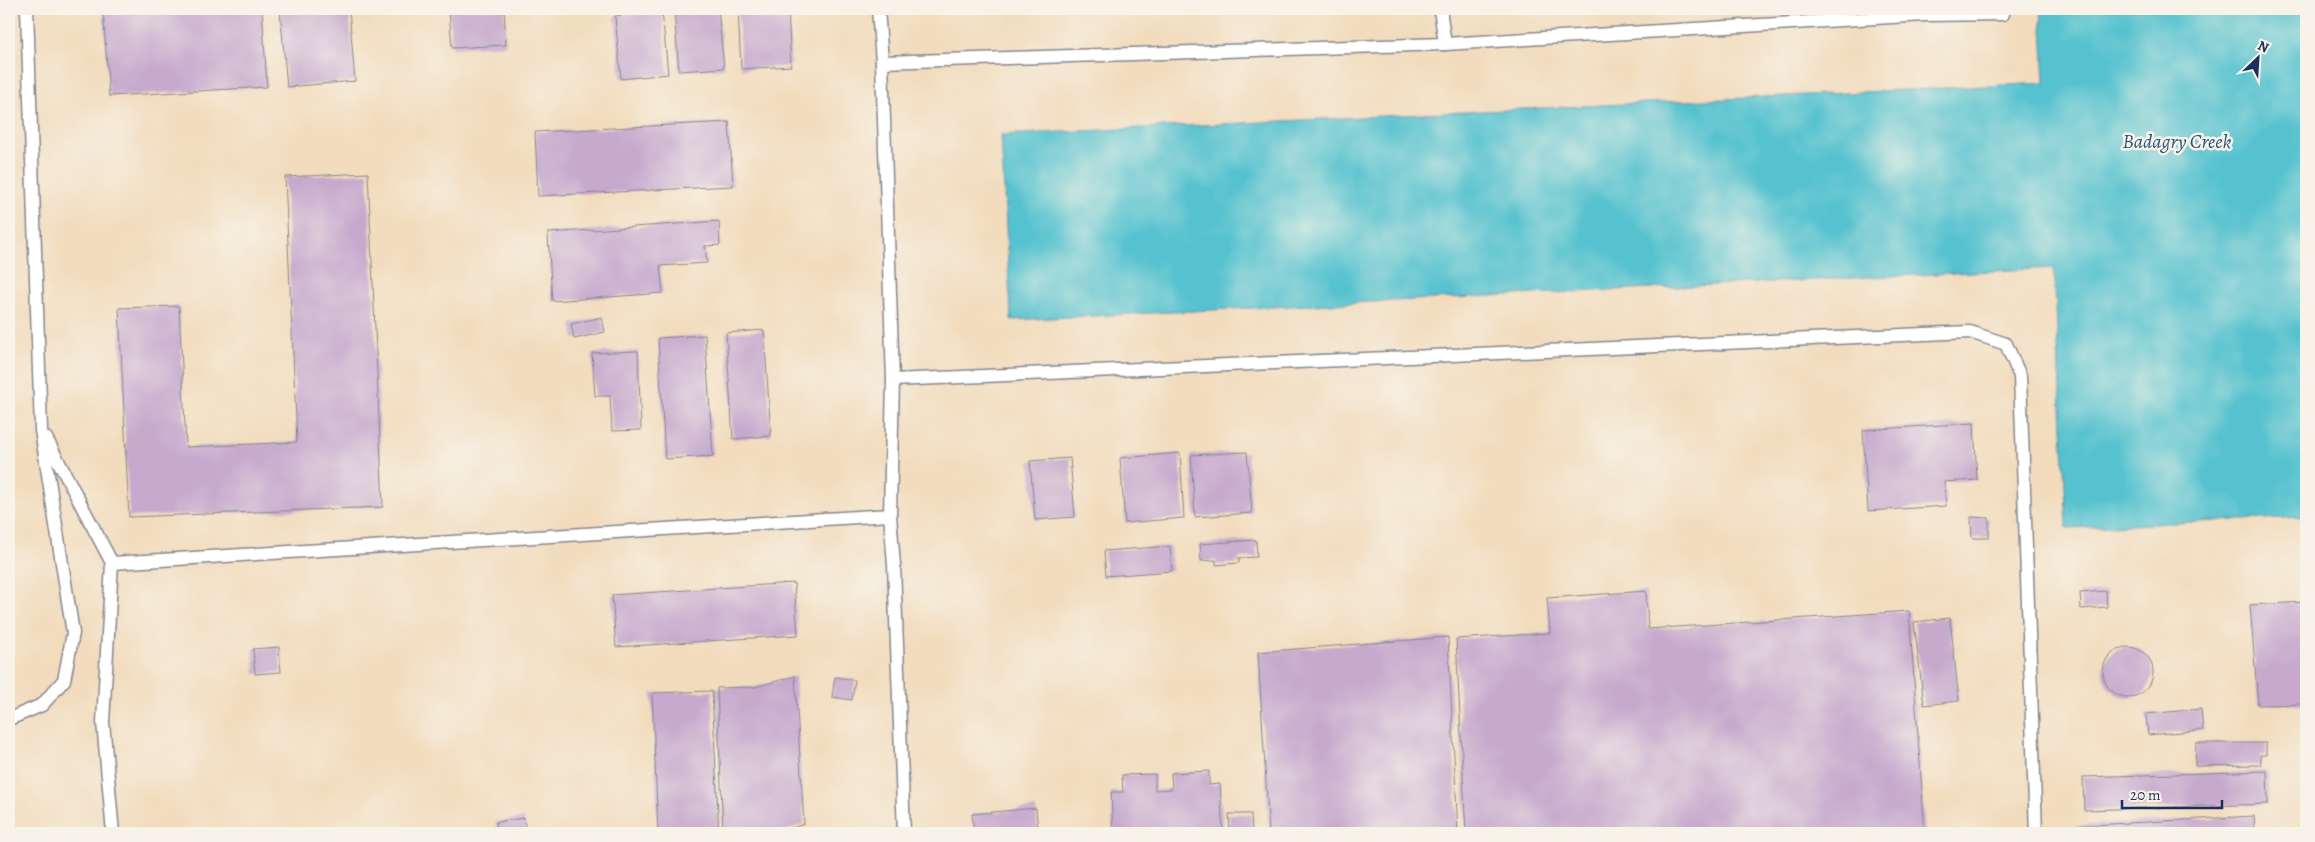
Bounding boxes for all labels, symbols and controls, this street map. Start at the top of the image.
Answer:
north arrow [2232,32,2282,82]
text: N [2255,36,2272,57]
water label: Badagry Creek [2123,128,2231,155]
scale bar [2122,777,2222,809]
text: 20 m [2130,785,2161,805]

